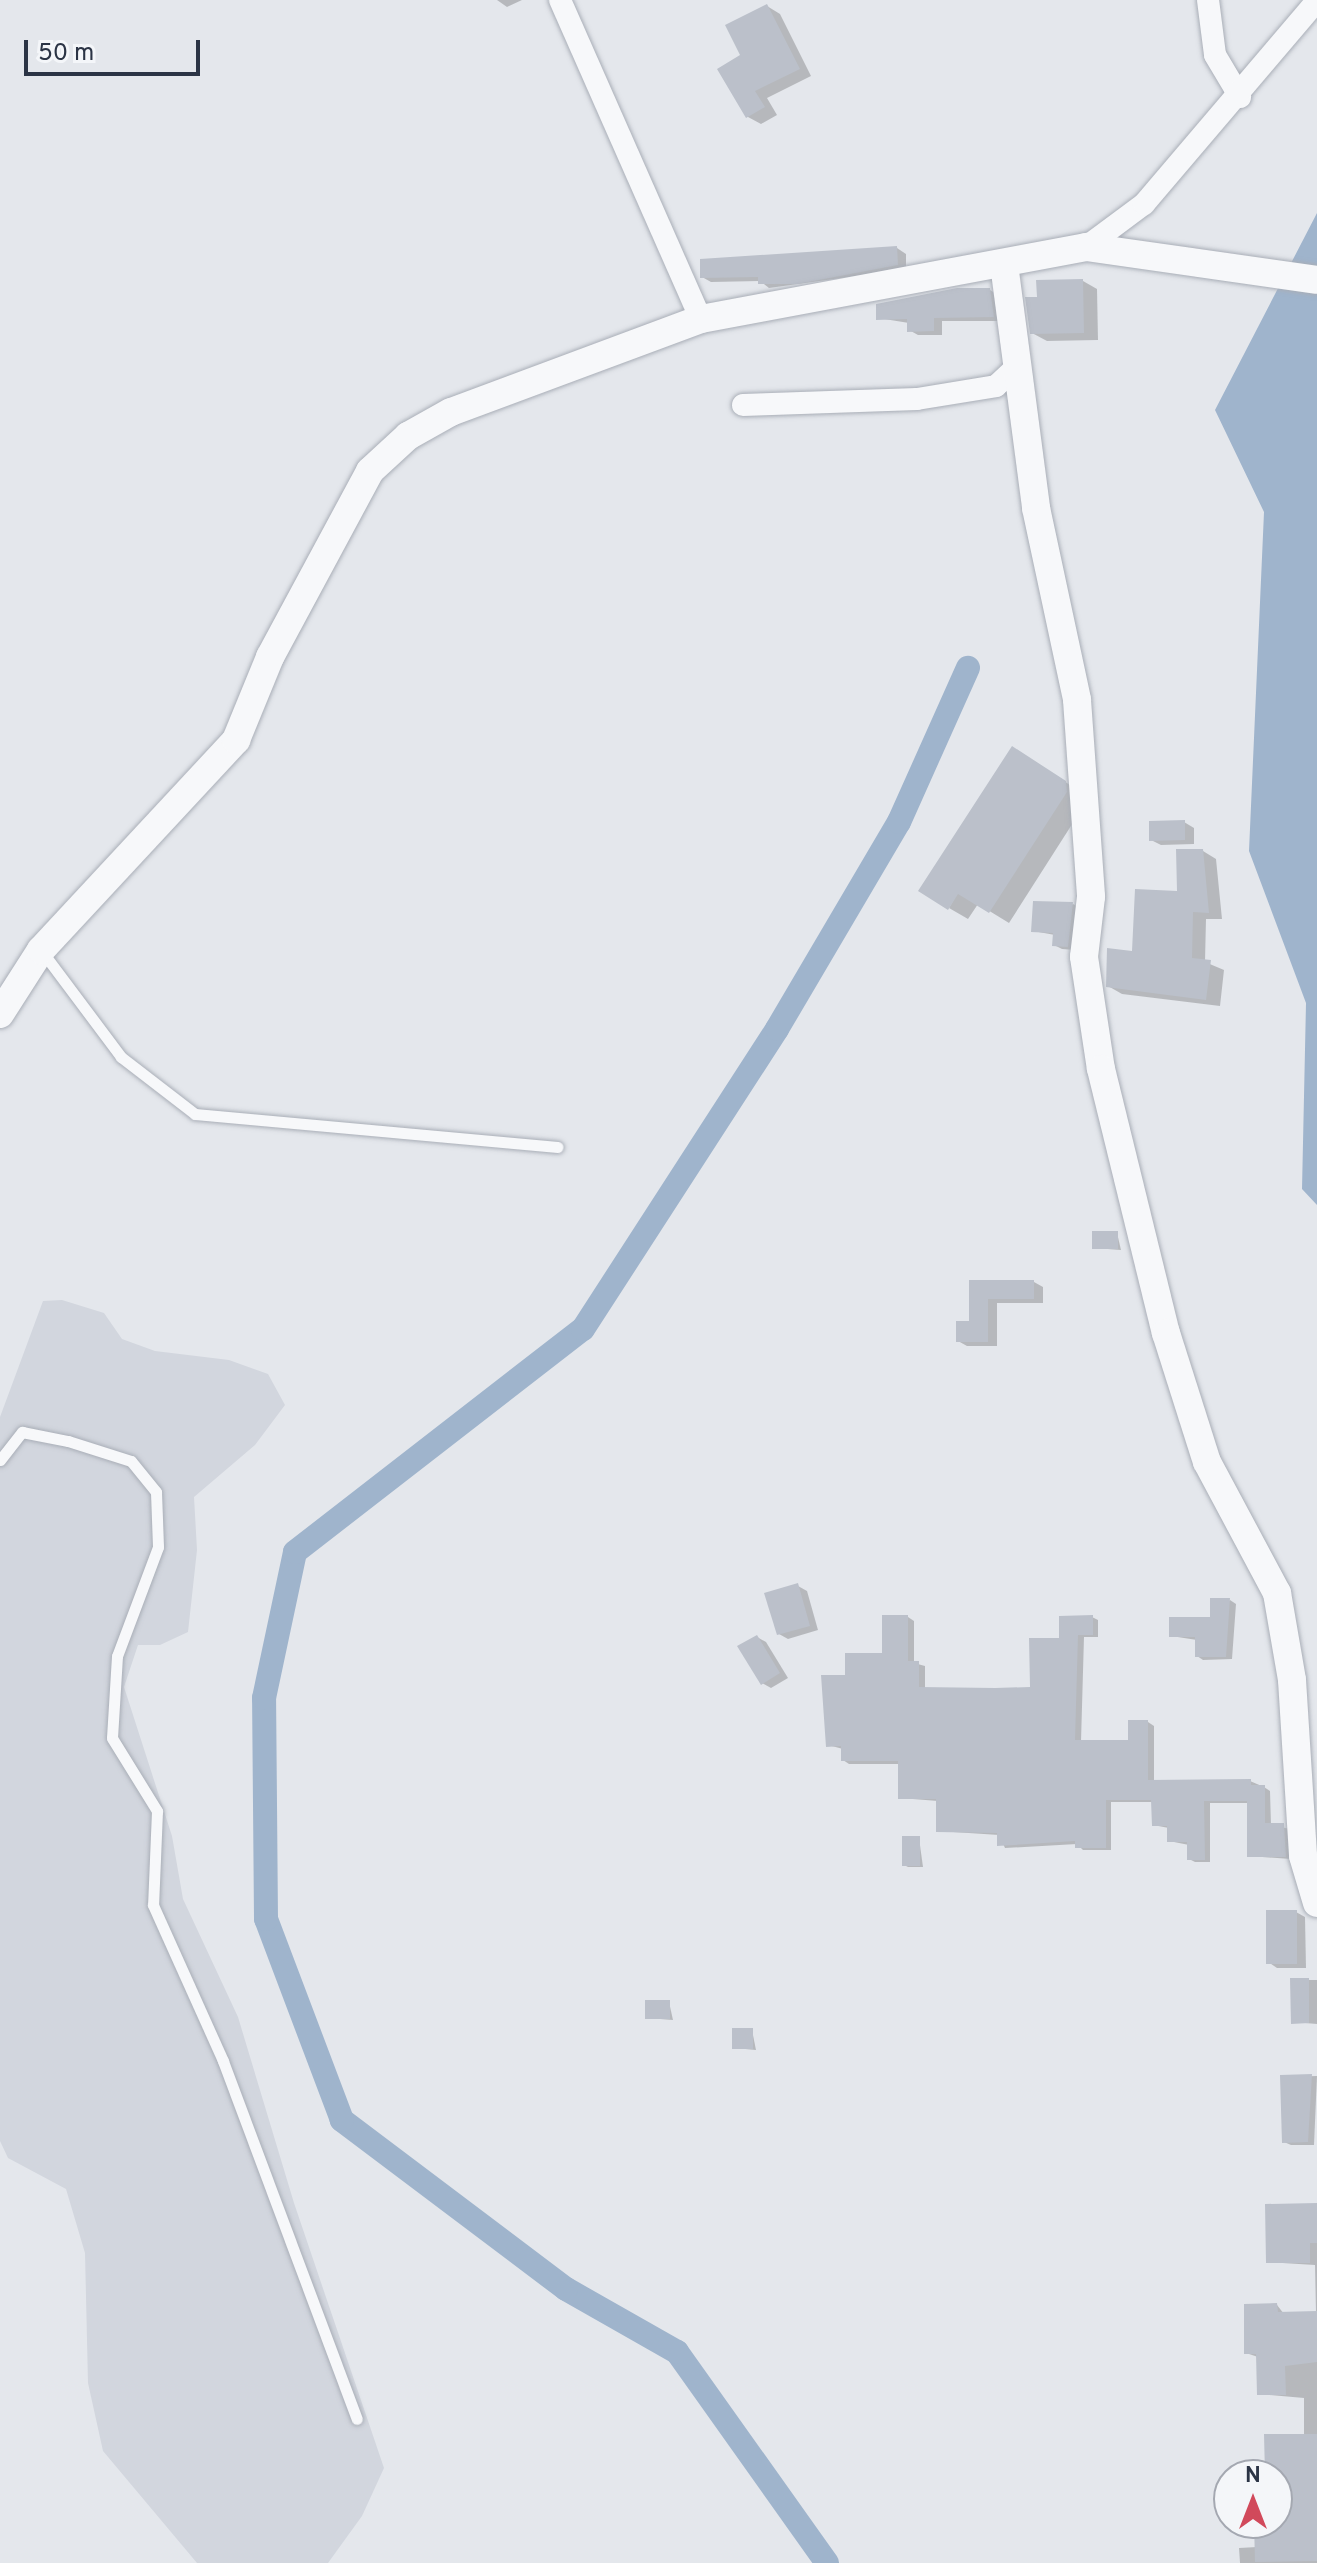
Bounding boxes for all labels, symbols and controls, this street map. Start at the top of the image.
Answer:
scale bar [28,24,204,74]
text: 50 m [38,39,94,69]
north arrow [1213,2459,1293,2539]
text: N [1245,2463,1261,2490]

